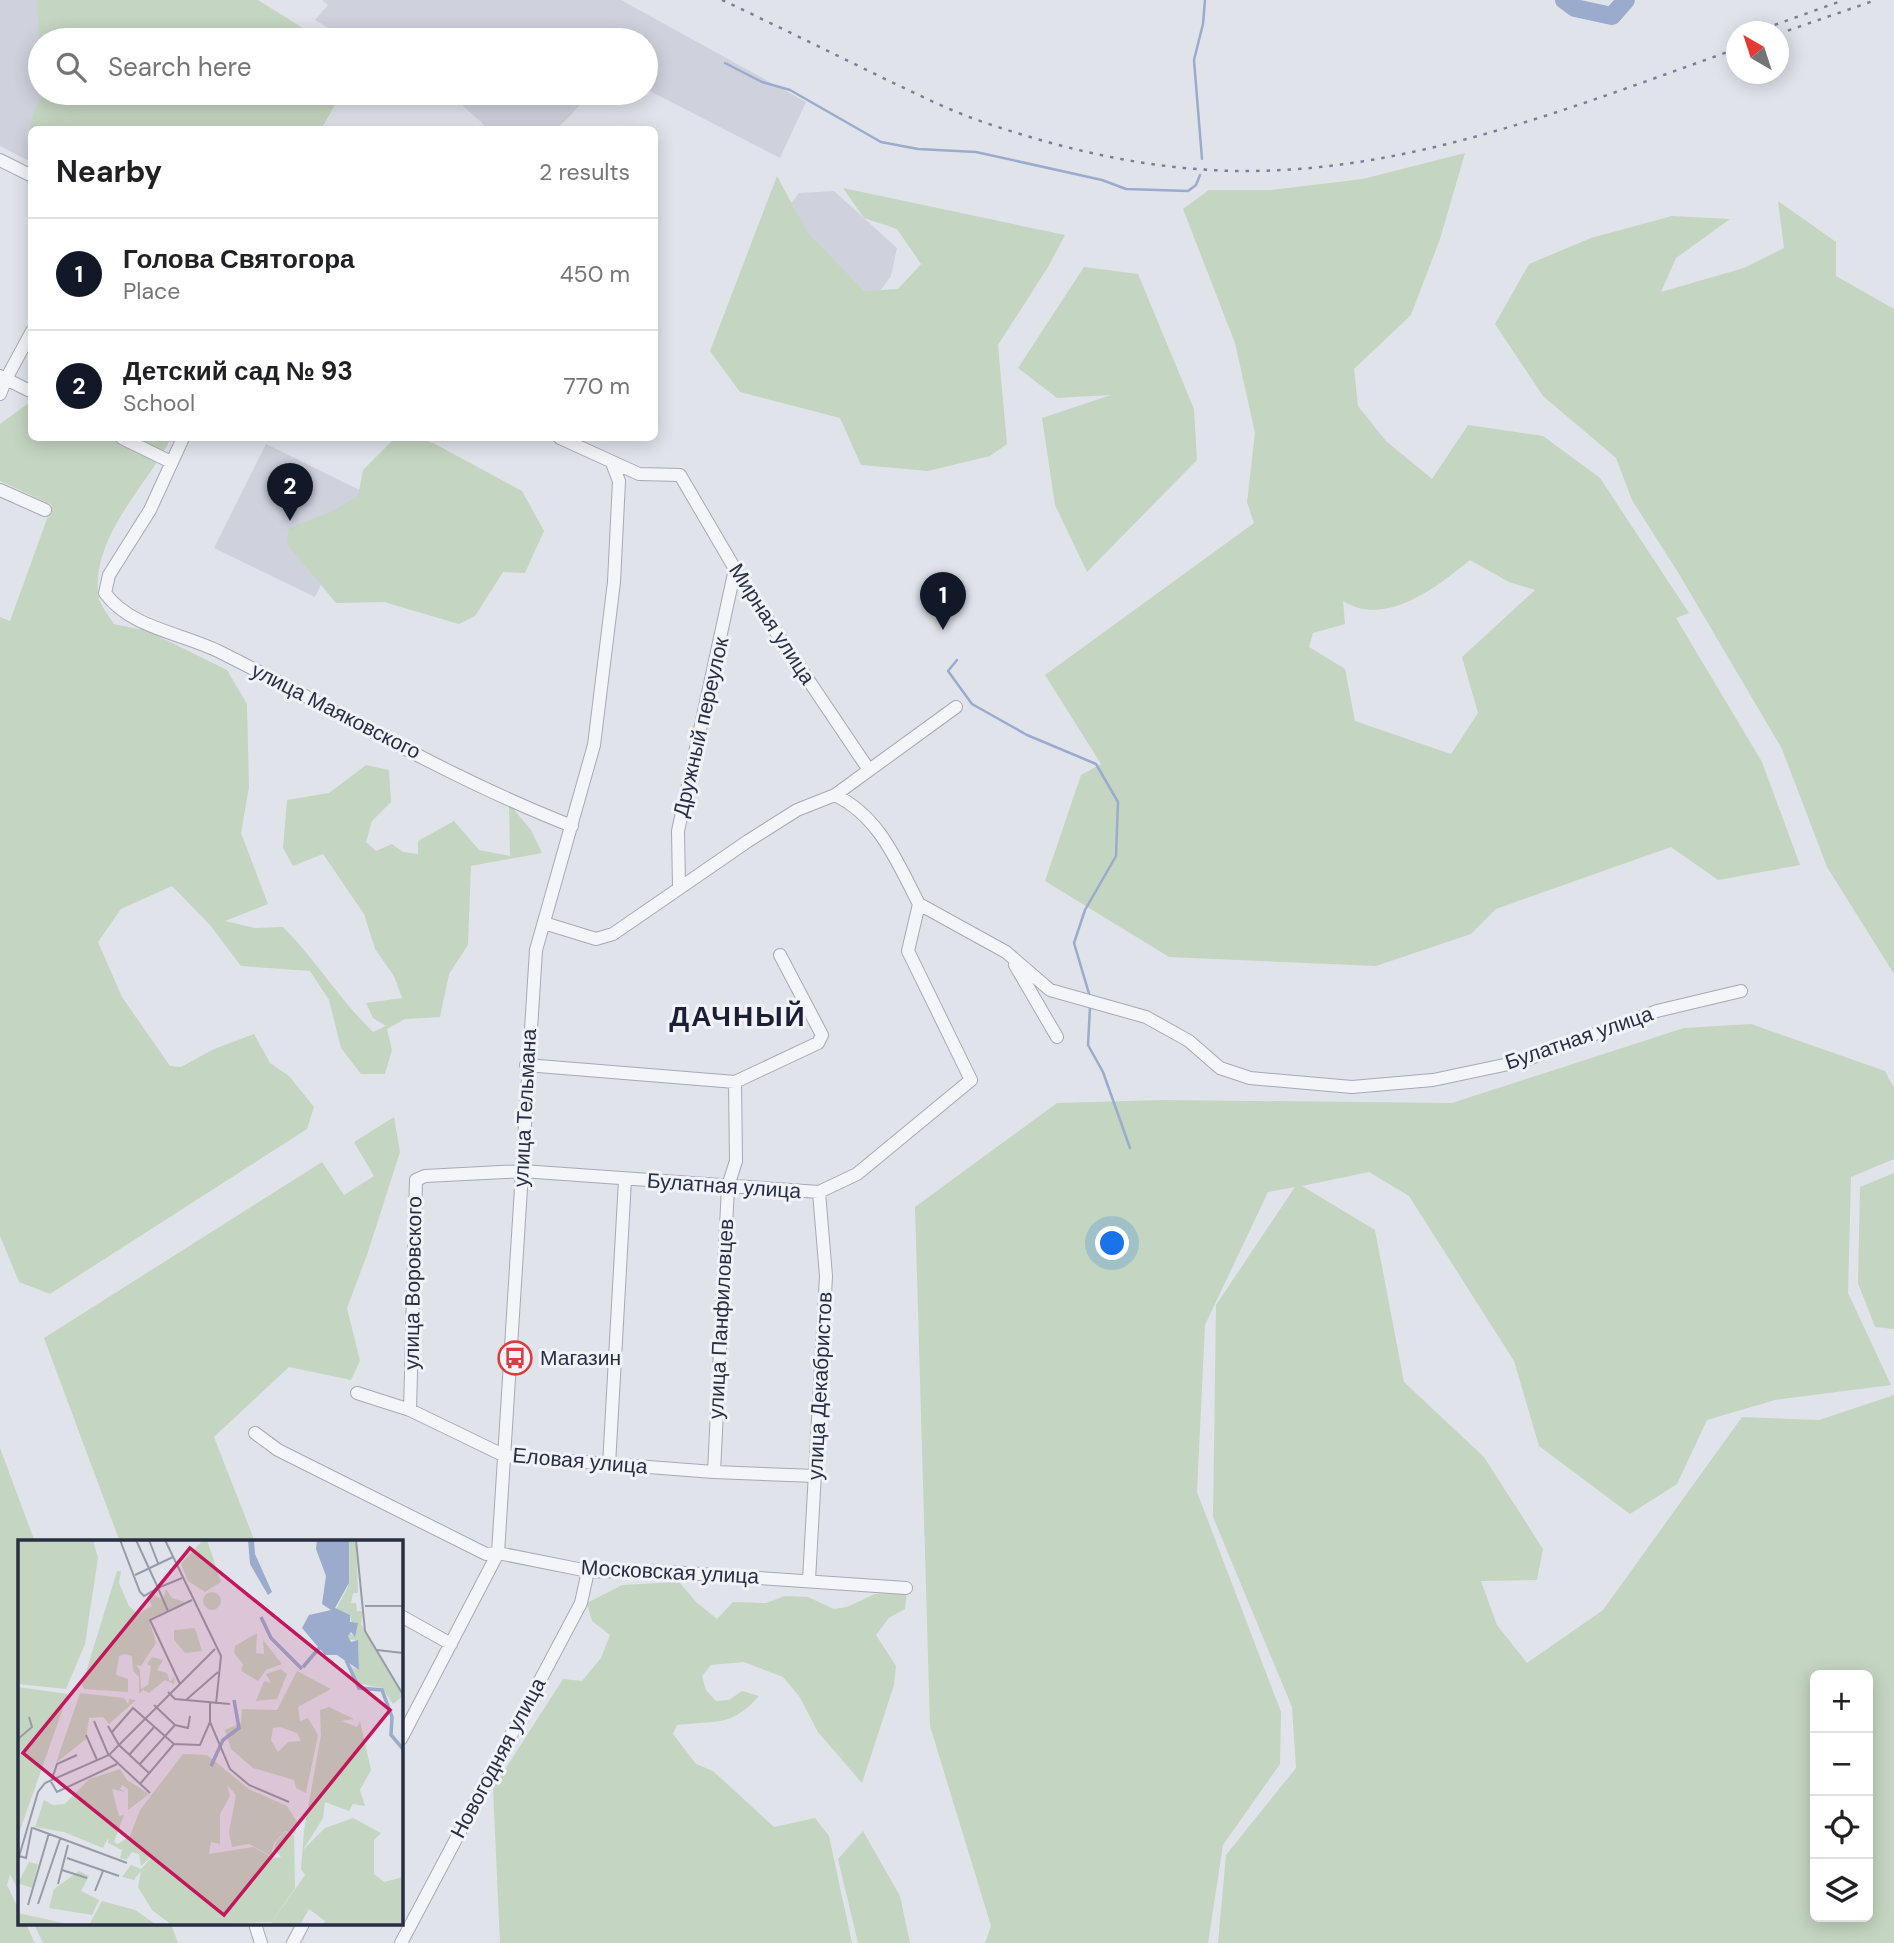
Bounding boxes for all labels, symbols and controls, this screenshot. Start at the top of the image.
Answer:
north arrow [1726,21,1789,84]
search box [28,28,658,105]
icon: search [52,48,90,86]
text: Search here [108,50,251,84]
text: Nearby [56,152,162,191]
text: 2 results [539,157,630,187]
text: Голова Святогора [123,242,355,276]
text: 1 [75,259,83,289]
text: 450 m [560,259,630,289]
text: Place [123,276,180,306]
text: Детский сад № 93 [123,354,353,388]
text: 2 [72,371,86,401]
text: 770 m [563,371,630,401]
text: School [123,388,195,418]
pin: 2 [267,463,313,521]
street label: Мирная улица [722,558,822,690]
pin: 1 [920,572,966,630]
street label: Дружный переулок [667,633,736,820]
street label: улица Маяковского [247,656,425,766]
district label: ДАЧНЫЙ [669,998,807,1035]
street label: Булатная улица [1501,1000,1657,1076]
street label: улица Тельмана [507,1028,543,1188]
street label: Булатная улица [646,1167,802,1205]
street label: улица Воровского [397,1196,429,1370]
street label: улица Панфиловцев [702,1218,740,1420]
your location [1095,1226,1129,1260]
street label: улица Декабристов [801,1291,839,1481]
bus stop icon: Магазин [496,1339,534,1377]
place label: Магазин [540,1344,621,1372]
street label: Еловая улица [511,1441,649,1481]
inset map [18,1540,402,1926]
street label: Московская улица [580,1553,760,1591]
map controls [1810,1670,1873,1922]
button: + [1810,1670,1873,1733]
street label: Новогодняя улица [444,1673,552,1843]
button: − [1810,1733,1873,1796]
button: locate [1810,1796,1873,1859]
button: layers [1810,1859,1873,1922]

